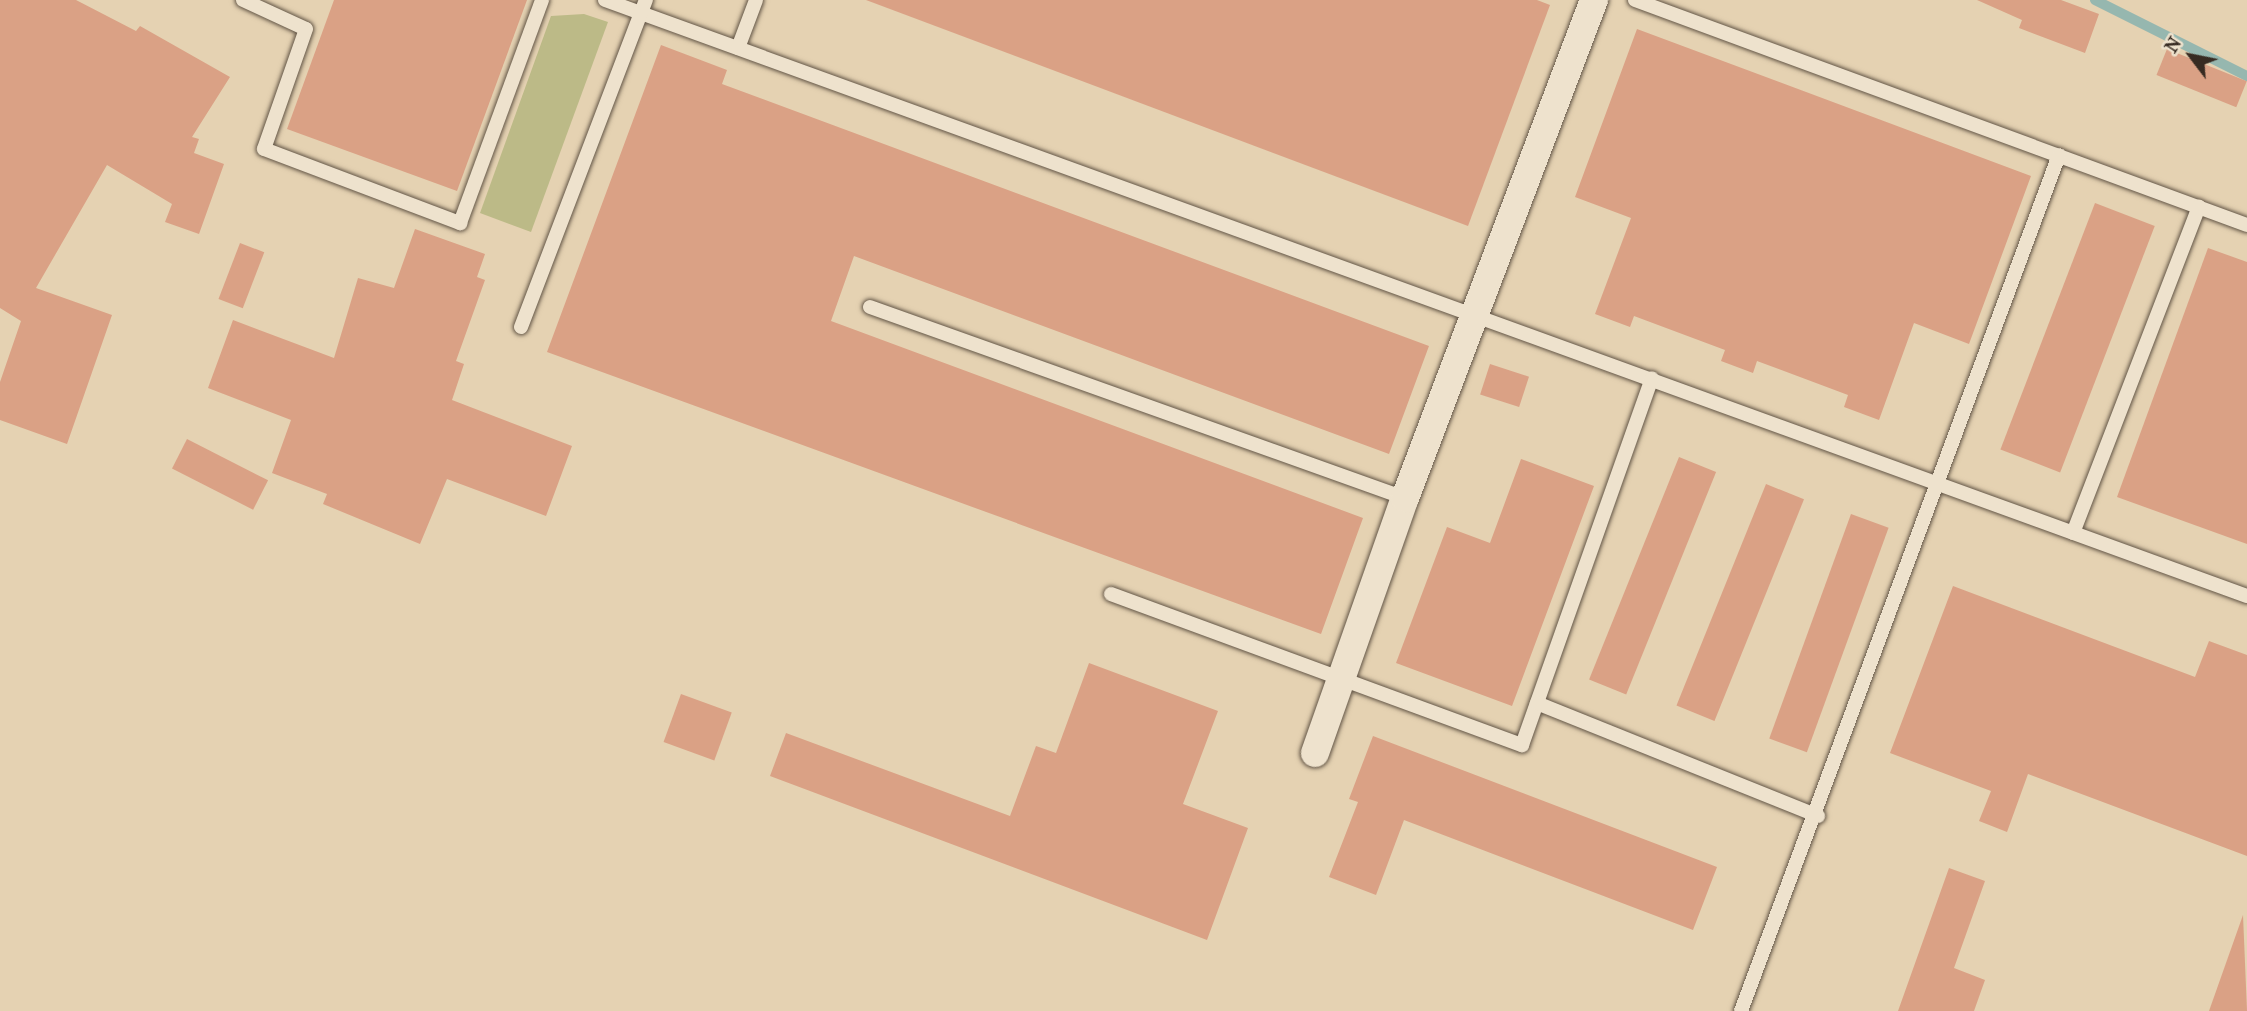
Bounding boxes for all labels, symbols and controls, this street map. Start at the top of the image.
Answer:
north arrow [2156,21,2226,91]
text: N [2160,33,2186,57]

